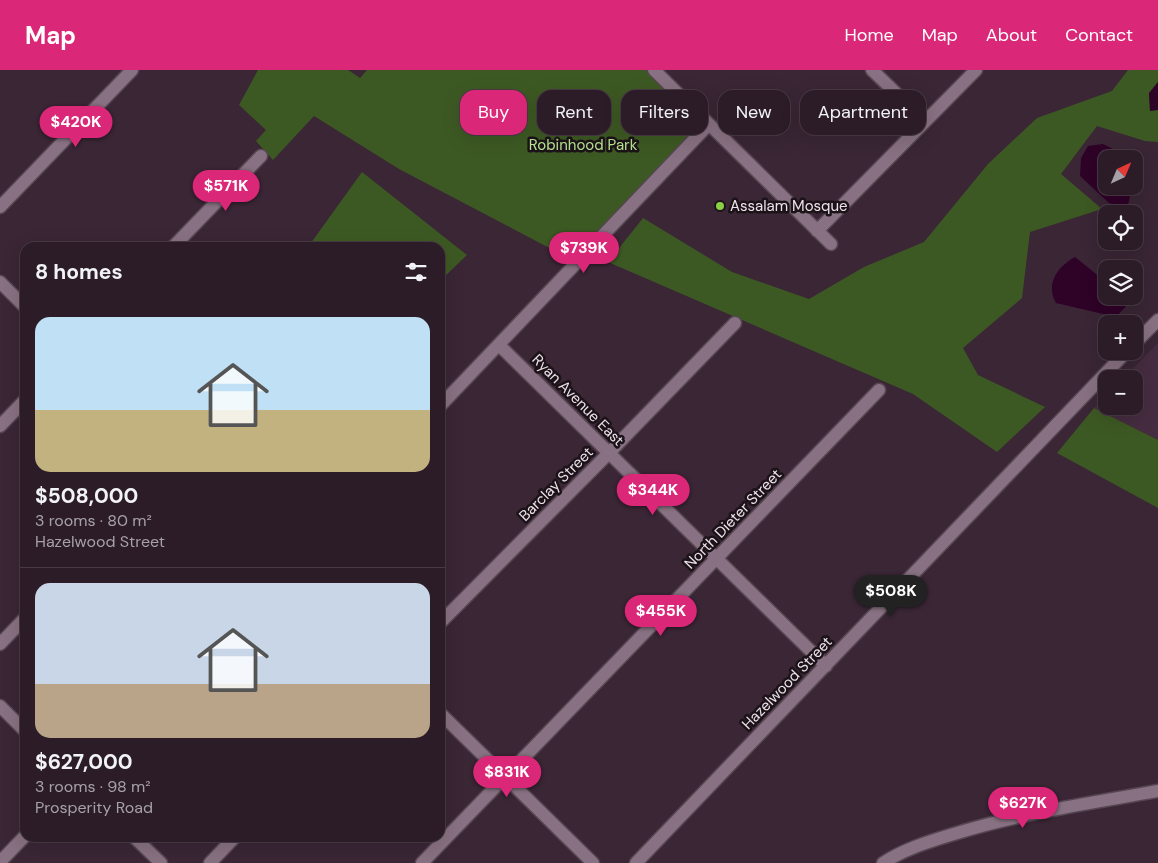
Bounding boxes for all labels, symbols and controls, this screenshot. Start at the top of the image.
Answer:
text: Map [25,20,76,51]
text: Home [844,23,894,47]
text: Map [922,23,958,47]
text: About [986,23,1037,47]
text: Contact [1065,23,1133,47]
chip: Buy [460,90,527,135]
chip: Rent [537,90,611,135]
chip: Filters [621,90,708,135]
chip: New [718,90,790,135]
chip: Apartment [800,90,926,135]
pin: $420K [41,106,111,148]
text: $420K [51,111,101,132]
park label: Robinhood Park [529,135,638,155]
north arrow [1098,150,1142,195]
map controls [1098,150,1143,415]
pin: $571K [191,170,261,212]
text: $571K [204,175,248,196]
place label: Assalam Mosque [730,196,848,216]
marker: Assalam Mosque [714,200,726,212]
button: locate [1098,205,1143,250]
pin: $739K [549,232,619,274]
text: $739K [560,237,608,258]
text: 8 homes [35,258,123,286]
icon: filters [402,258,430,286]
button: layers [1098,260,1143,305]
button: + [1098,315,1143,360]
icon: home [188,350,278,440]
street label: Ryan Avenue East [528,350,628,450]
button: − [1098,370,1143,415]
street label: Barclay Street [515,442,598,525]
street label: North Dieter Street [680,465,786,573]
pin: $344K [618,474,688,516]
text: $344K [628,479,678,500]
text: $508,000 [35,482,138,510]
text: 3 rooms · 80 m² [35,510,152,531]
text: Hazelwood Street [35,531,165,552]
pin: $508K [856,574,926,617]
text: $508K [865,580,917,601]
pin: $455K [626,594,696,637]
text: $455K [636,600,686,621]
icon: home [188,615,278,705]
street label: Hazelwood Street [737,632,837,734]
text: $627,000 [35,748,133,776]
pin: $831K [472,756,542,798]
text: $831K [484,761,530,782]
text: 3 rooms · 98 m² [35,776,151,797]
pin: $627K [988,786,1058,829]
text: $627K [999,792,1047,813]
text: Prosperity Road [35,797,153,818]

